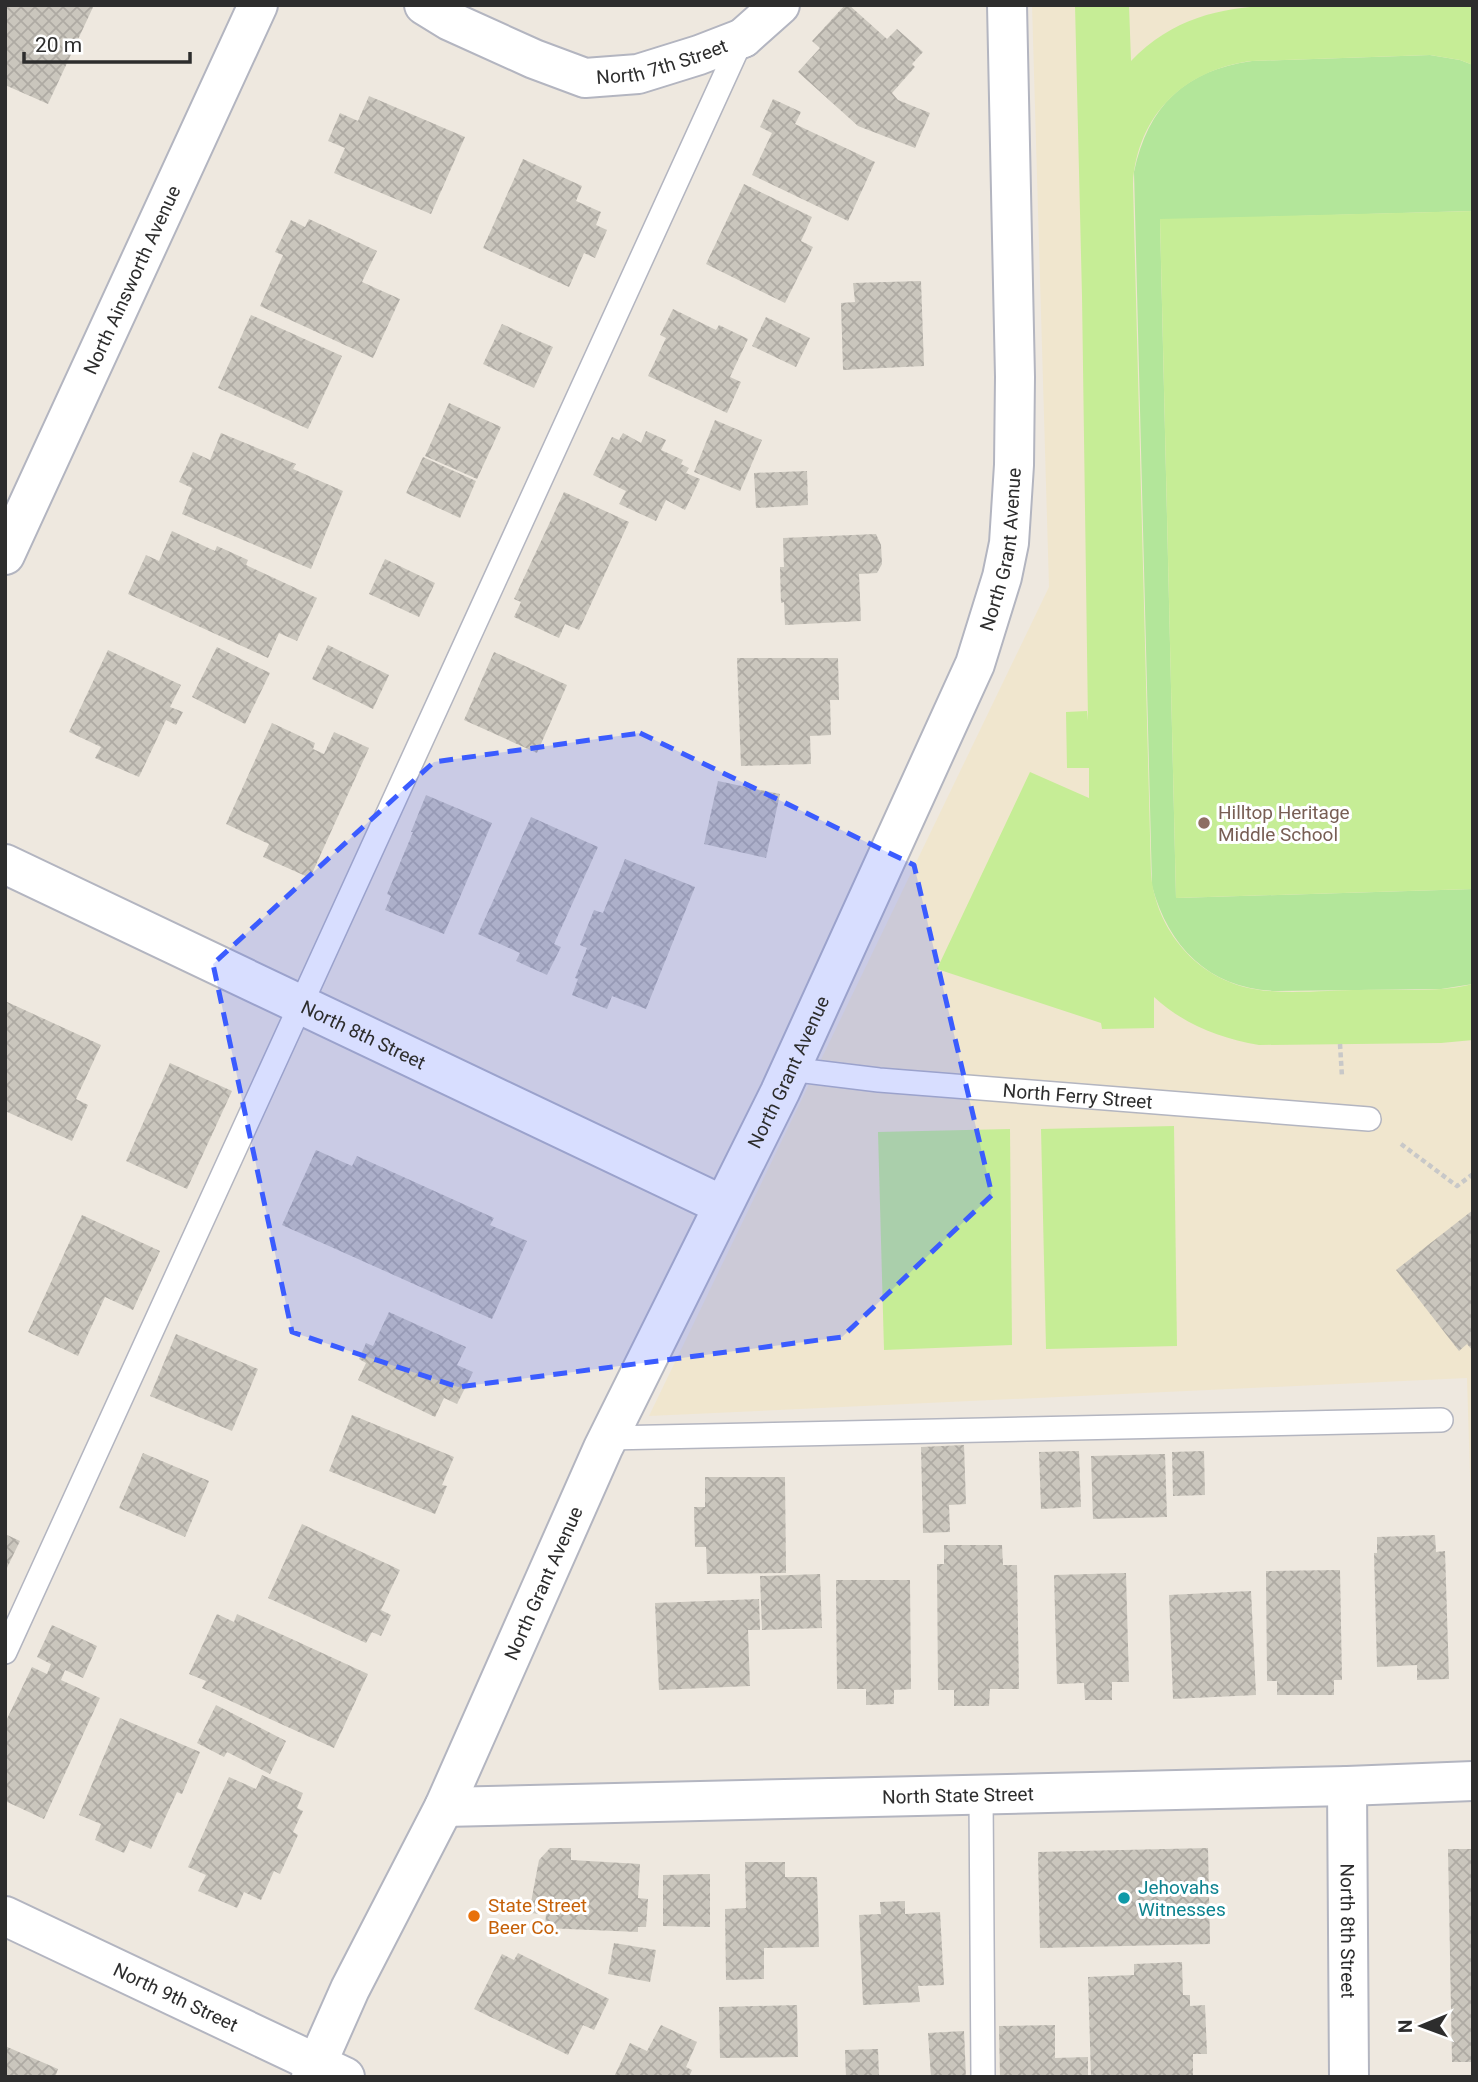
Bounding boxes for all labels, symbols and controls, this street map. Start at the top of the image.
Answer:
scale bar [24,21,191,65]
text: 20 m [35,33,82,57]
street label: North 7th Street [596,34,731,89]
street label: North Ainsworth Avenue [79,182,186,378]
street label: North Grant Avenue [975,467,1026,634]
place label: Hilltop Heritage Middle School [1218,801,1350,846]
marker: Hilltop Heritage Middle School [1196,815,1212,831]
street label: North Grant Avenue [743,992,834,1152]
street label: North 8th Street [297,996,429,1074]
street label: North Ferry Street [1002,1079,1153,1114]
street label: North Grant Avenue [500,1503,588,1664]
street label: North State Street [882,1782,1034,1809]
street label: North 8th Street [1336,1863,1359,1999]
place label: Jehovahs Witnesses [1138,1876,1226,1921]
marker: Jehovahs Witnesses [1116,1890,1132,1906]
place label: State Street Beer Co. [488,1894,587,1939]
marker: State Street Beer Co. [466,1908,482,1924]
street label: North 9th Street [110,1958,242,2037]
north arrow [1387,1991,1457,2061]
text: N [1394,2019,1417,2033]

